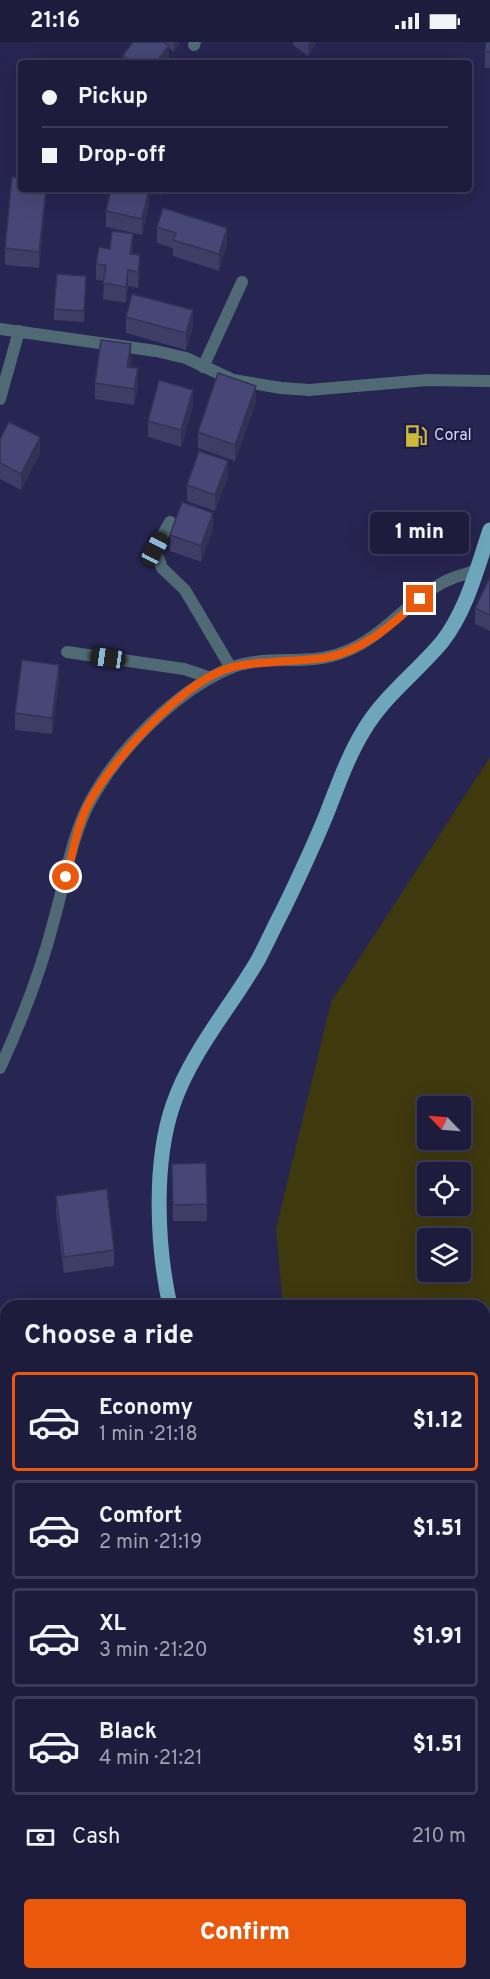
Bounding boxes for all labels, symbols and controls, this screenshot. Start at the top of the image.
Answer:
text: 21:16 [30,8,80,35]
text: Pickup [78,84,148,111]
text: Drop-off [78,142,165,169]
fuel station icon: Coral [403,423,429,449]
place label: Coral [434,426,472,446]
callout: 1 min [370,512,470,554]
text: 1 min [395,520,444,546]
car [139,529,171,569]
route end [406,585,433,612]
car [89,647,127,669]
route start [52,863,79,890]
north arrow [417,1096,471,1150]
map controls [417,1096,471,1282]
button: locate [417,1162,471,1216]
button: layers [417,1228,471,1282]
text: Choose a ride [24,1319,194,1353]
icon: car [27,1395,81,1449]
text: Economy [99,1395,193,1422]
text: $1.12 [413,1408,463,1435]
text: 1 min · 21:18 [99,1422,198,1448]
icon: car [27,1503,81,1557]
text: Comfort [99,1503,182,1530]
text: $1.51 [413,1516,463,1543]
text: 2 min · 21:19 [99,1530,202,1556]
icon: car [27,1611,81,1665]
text: XL [99,1611,126,1638]
text: $1.91 [412,1624,463,1651]
text: 3 min · 21:20 [99,1638,208,1664]
icon: car [27,1719,81,1773]
text: Black [99,1719,157,1746]
text: $1.51 [413,1732,463,1759]
text: 4 min · 21:21 [99,1746,203,1772]
icon: cash [24,1821,57,1854]
text: Cash [72,1824,121,1851]
text: 210 m [412,1824,466,1850]
button: Confirm [24,1899,466,1968]

